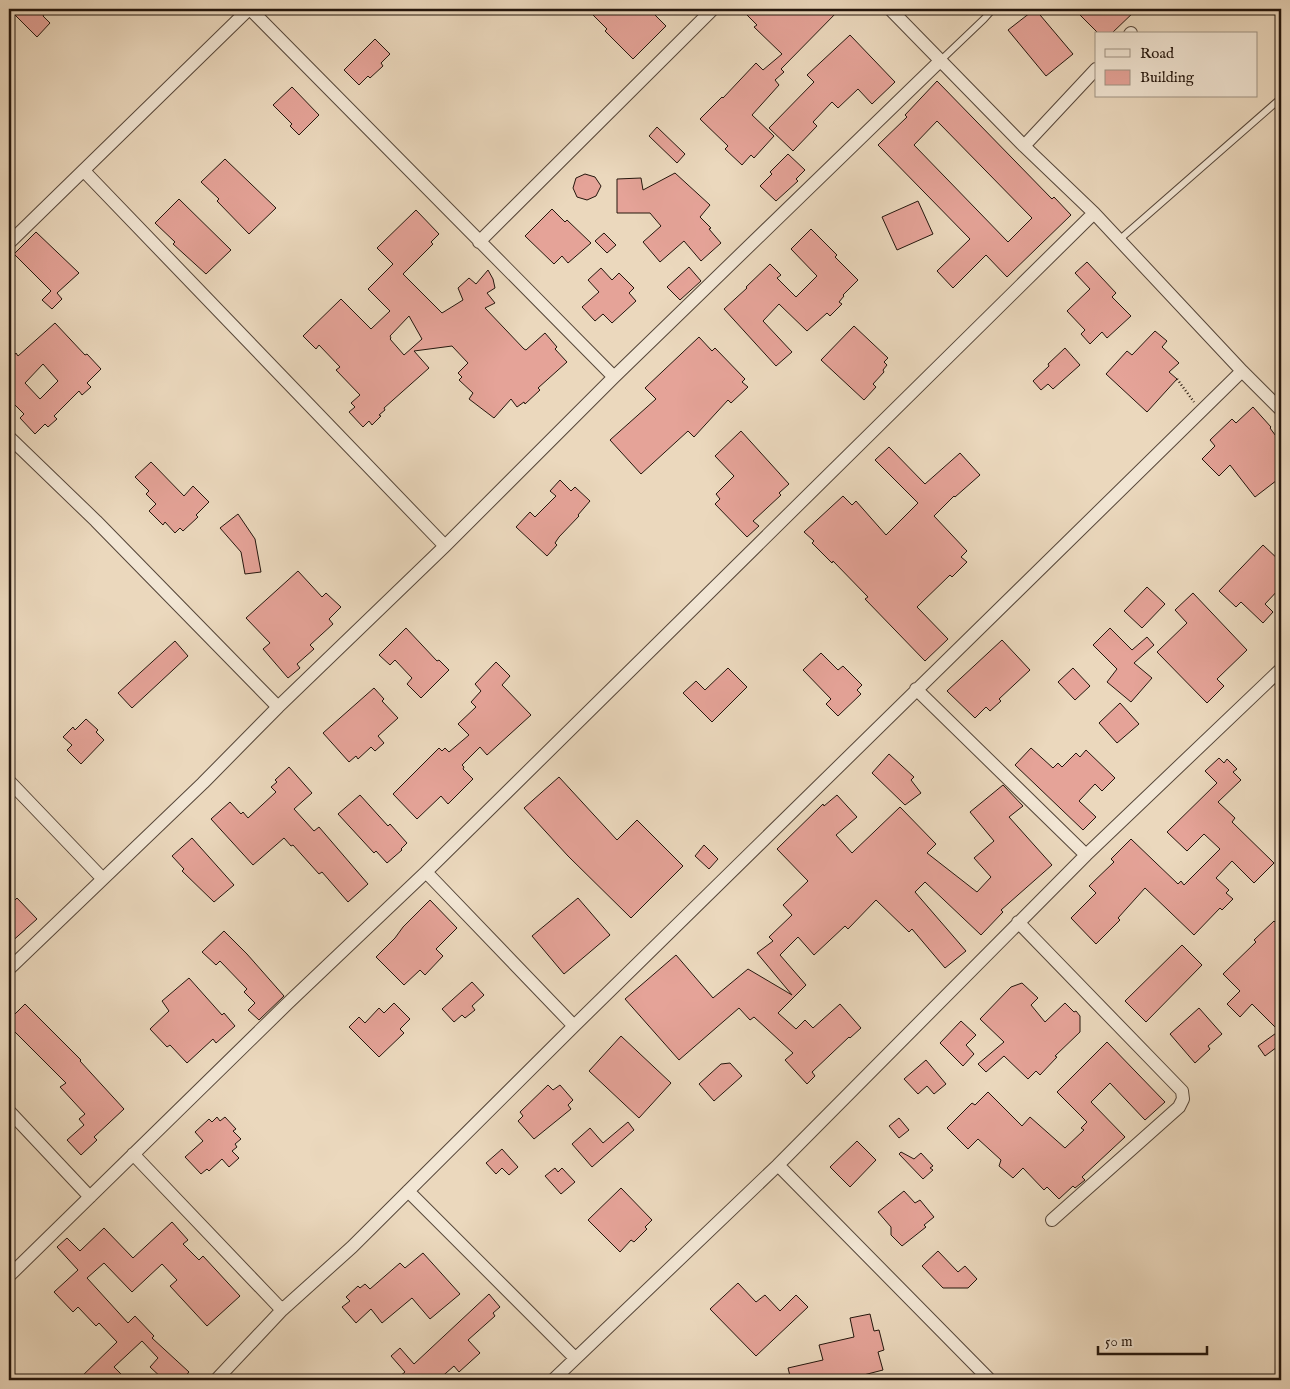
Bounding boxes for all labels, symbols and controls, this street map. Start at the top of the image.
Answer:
legend [1095,32,1258,98]
text: Road [1140,44,1175,63]
text: Building [1140,68,1195,87]
scale bar [1098,1324,1206,1356]
text: 50 m [1105,1332,1133,1351]

